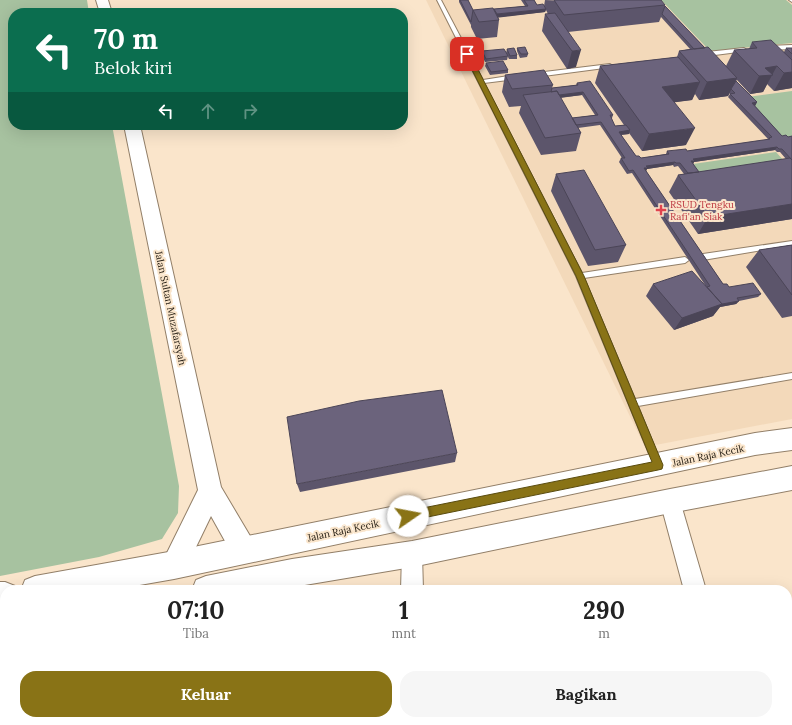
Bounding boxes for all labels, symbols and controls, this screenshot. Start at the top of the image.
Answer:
text: 70 m [94,21,158,57]
icon: left [28,24,80,76]
pin [450,37,484,71]
icon: arrive [456,43,478,65]
text: Belok kiri [94,56,172,79]
icon: left [155,100,177,122]
icon: ahead [197,100,219,122]
icon: right [239,100,261,122]
place label: RSUD Tengku Rafi'an Siak [670,198,734,223]
marker: RSUD Tengku Rafi'an Siak [655,204,667,216]
street label: Jalan Sultan Muzafarsyah [152,249,189,367]
street label: Jalan Raja Kecik [670,441,746,470]
position arrow [387,495,429,537]
street label: Jalan Raja Kecik [305,516,381,545]
text: 07:10 [167,595,225,626]
text: 1 [399,595,409,626]
text: 290 [583,595,625,626]
text: Tiba [183,625,209,642]
text: mnt [392,625,416,642]
text: m [598,625,610,642]
button: Keluar [20,671,392,717]
button: Bagikan [400,671,772,717]

